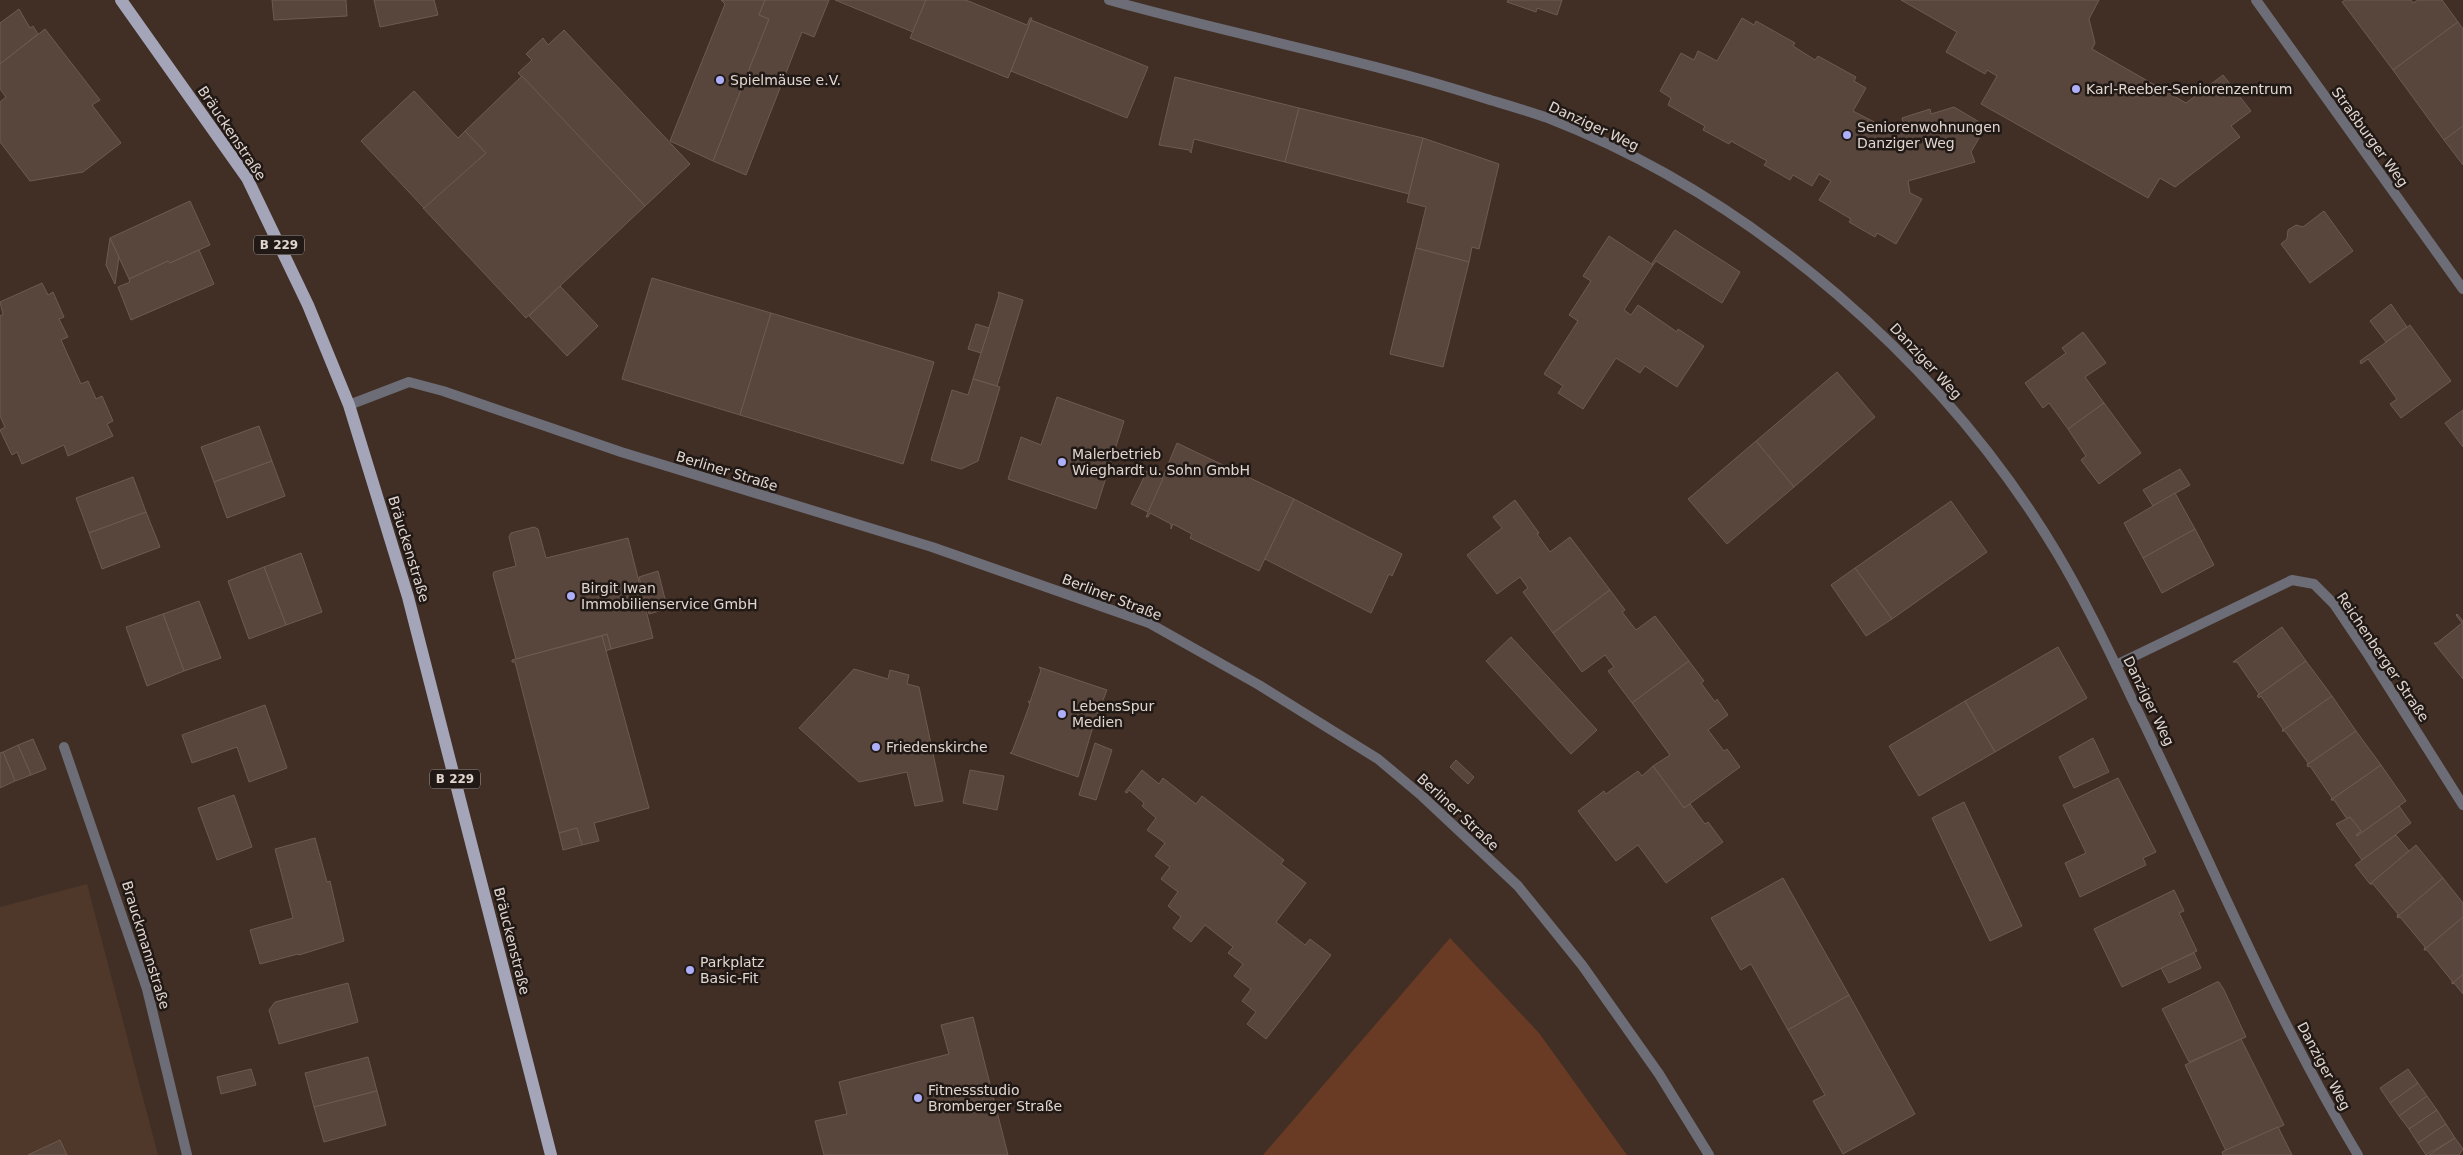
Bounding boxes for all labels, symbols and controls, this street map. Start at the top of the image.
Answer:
place label: Spielmäuse e.V. [730,72,841,88]
marker: Spielmäuse e.V. [714,74,726,86]
place label: Karl-Reeber-Seniorenzentrum [2086,81,2292,97]
street label: Bräuckenstraße [195,83,269,183]
marker: Karl-Reeber-Seniorenzentrum [2070,83,2082,95]
street label: Straßburger Weg [2329,84,2411,190]
street label: Danziger Weg [1546,98,1642,154]
place label: Seniorenwohnungen Danziger Weg [1857,119,2001,151]
marker: Seniorenwohnungen Danziger Weg [1841,129,1853,141]
road number: B 229 [254,236,304,254]
street label: Danziger Weg [1887,320,1965,402]
place label: Malerbetrieb Wieghardt u. Sohn GmbH [1072,446,1250,478]
street label: Berliner Straße [674,448,780,494]
marker: Malerbetrieb Wieghardt u. Sohn GmbH [1056,456,1068,468]
street label: Bräuckenstraße [385,494,433,604]
street label: Berliner Straße [1060,571,1164,623]
place label: Birgit Iwan Immobilienservice GmbH [581,580,758,612]
street label: Reichenberger Straße [2334,589,2432,725]
marker: Birgit Iwan Immobilienservice GmbH [565,590,577,602]
street label: Danziger Weg [2120,654,2178,748]
place label: LebensSpur Medien [1072,698,1154,730]
marker: LebensSpur Medien [1056,708,1068,720]
place label: Friedenskirche [886,739,988,755]
marker: Friedenskirche [870,741,882,753]
road number: B 229 [430,770,480,789]
street label: Berliner Straße [1414,770,1502,854]
street label: Brauckmannstraße [119,879,173,1011]
street label: Bräuckenstraße [491,886,533,996]
place label: Parkplatz Basic-Fit [700,954,764,986]
marker: Parkplatz Basic-Fit [684,964,696,976]
street label: Danziger Weg [2294,1019,2354,1113]
place label: Fitnessstudio Bromberger Straße [928,1082,1062,1114]
marker: Fitnessstudio Bromberger Straße [912,1092,924,1104]

